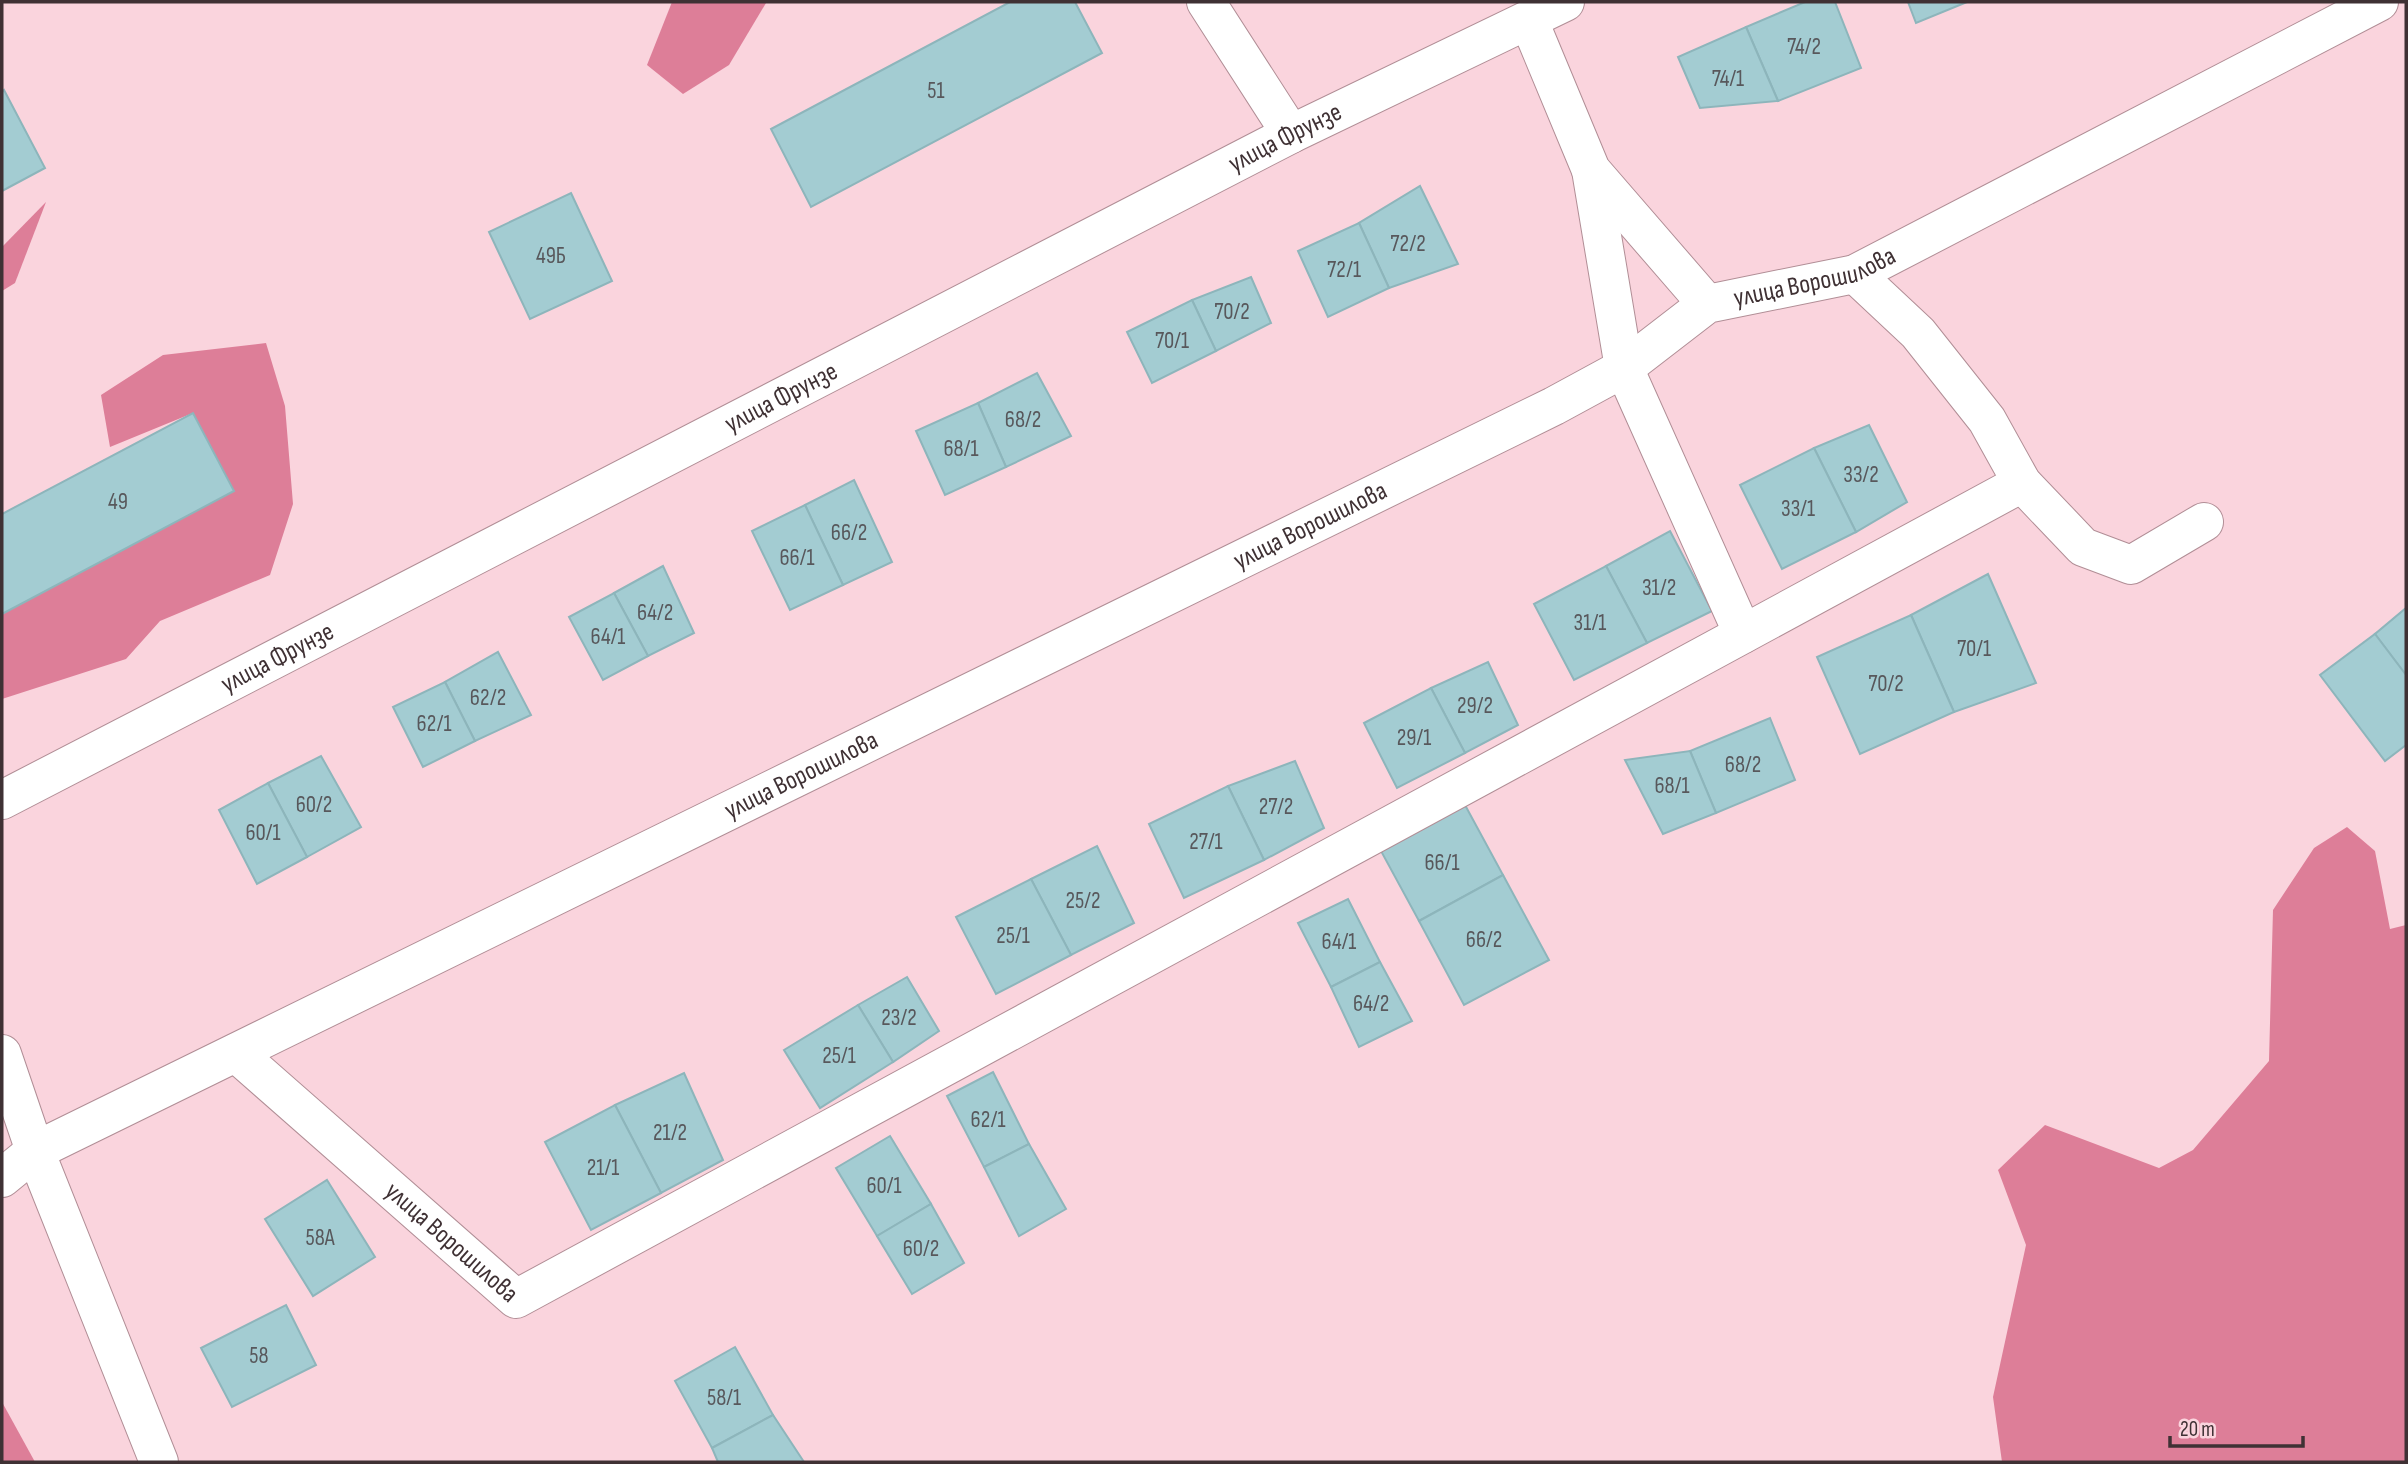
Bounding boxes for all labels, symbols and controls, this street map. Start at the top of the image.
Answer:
house number: 74/2 [1787,33,1821,61]
house number: 74/1 [1712,65,1744,93]
house number: 51 [927,77,945,105]
street label: улица Фрунзе [1223,96,1347,179]
house number: 72/2 [1390,230,1426,258]
street label: улица Ворошилова [1731,240,1901,314]
house number: 49Б [536,242,566,270]
house number: 72/1 [1327,256,1361,284]
house number: 70/2 [1214,298,1250,326]
house number: 70/1 [1155,327,1189,355]
street label: улица Фрунзе [720,355,843,439]
house number: 68/2 [1005,406,1041,434]
house number: 68/1 [944,435,978,463]
house number: 33/2 [1843,461,1879,489]
street label: улица Ворошилова [1228,475,1392,576]
house number: 49 [108,488,128,516]
house number: 33/1 [1781,495,1815,523]
house number: 66/2 [831,519,867,547]
house number: 66/1 [780,544,814,572]
house number: 31/2 [1642,574,1676,602]
house number: 64/2 [637,599,673,627]
house number: 31/1 [1574,609,1606,637]
street label: улица Фрунзе [216,616,339,700]
house number: 64/1 [591,623,625,651]
house number: 70/1 [1957,635,1991,663]
house number: 70/2 [1868,670,1904,698]
house number: 62/2 [470,684,506,712]
house number: 29/2 [1457,692,1493,720]
house number: 62/1 [417,710,451,738]
house number: 29/1 [1397,724,1431,752]
street label: улица Ворошилова [719,725,883,826]
house number: 68/2 [1725,751,1761,779]
house number: 68/1 [1655,772,1689,800]
house number: 60/2 [296,791,332,819]
house number: 27/2 [1259,793,1293,821]
house number: 60/1 [245,819,281,847]
house number: 27/1 [1189,828,1223,856]
house number: 66/1 [1425,849,1459,877]
house number: 25/2 [1066,887,1100,915]
house number: 25/1 [996,922,1030,950]
house number: 66/2 [1466,926,1502,954]
house number: 64/1 [1322,928,1356,956]
house number: 64/2 [1353,990,1389,1018]
house number: 23/2 [881,1004,917,1032]
house number: 25/1 [822,1042,856,1070]
house number: 62/1 [971,1106,1005,1134]
house number: 21/2 [653,1119,687,1147]
house number: 21/1 [587,1154,619,1182]
house number: 60/1 [866,1172,902,1200]
street label: улица Ворошилова [379,1176,525,1309]
house number: 58А [305,1224,335,1252]
house number: 60/2 [903,1235,939,1263]
house number: 58 [249,1342,269,1370]
house number: 58/1 [707,1384,741,1412]
scale bar [2170,1404,2303,1448]
text: 20 m [2180,1417,2215,1442]

